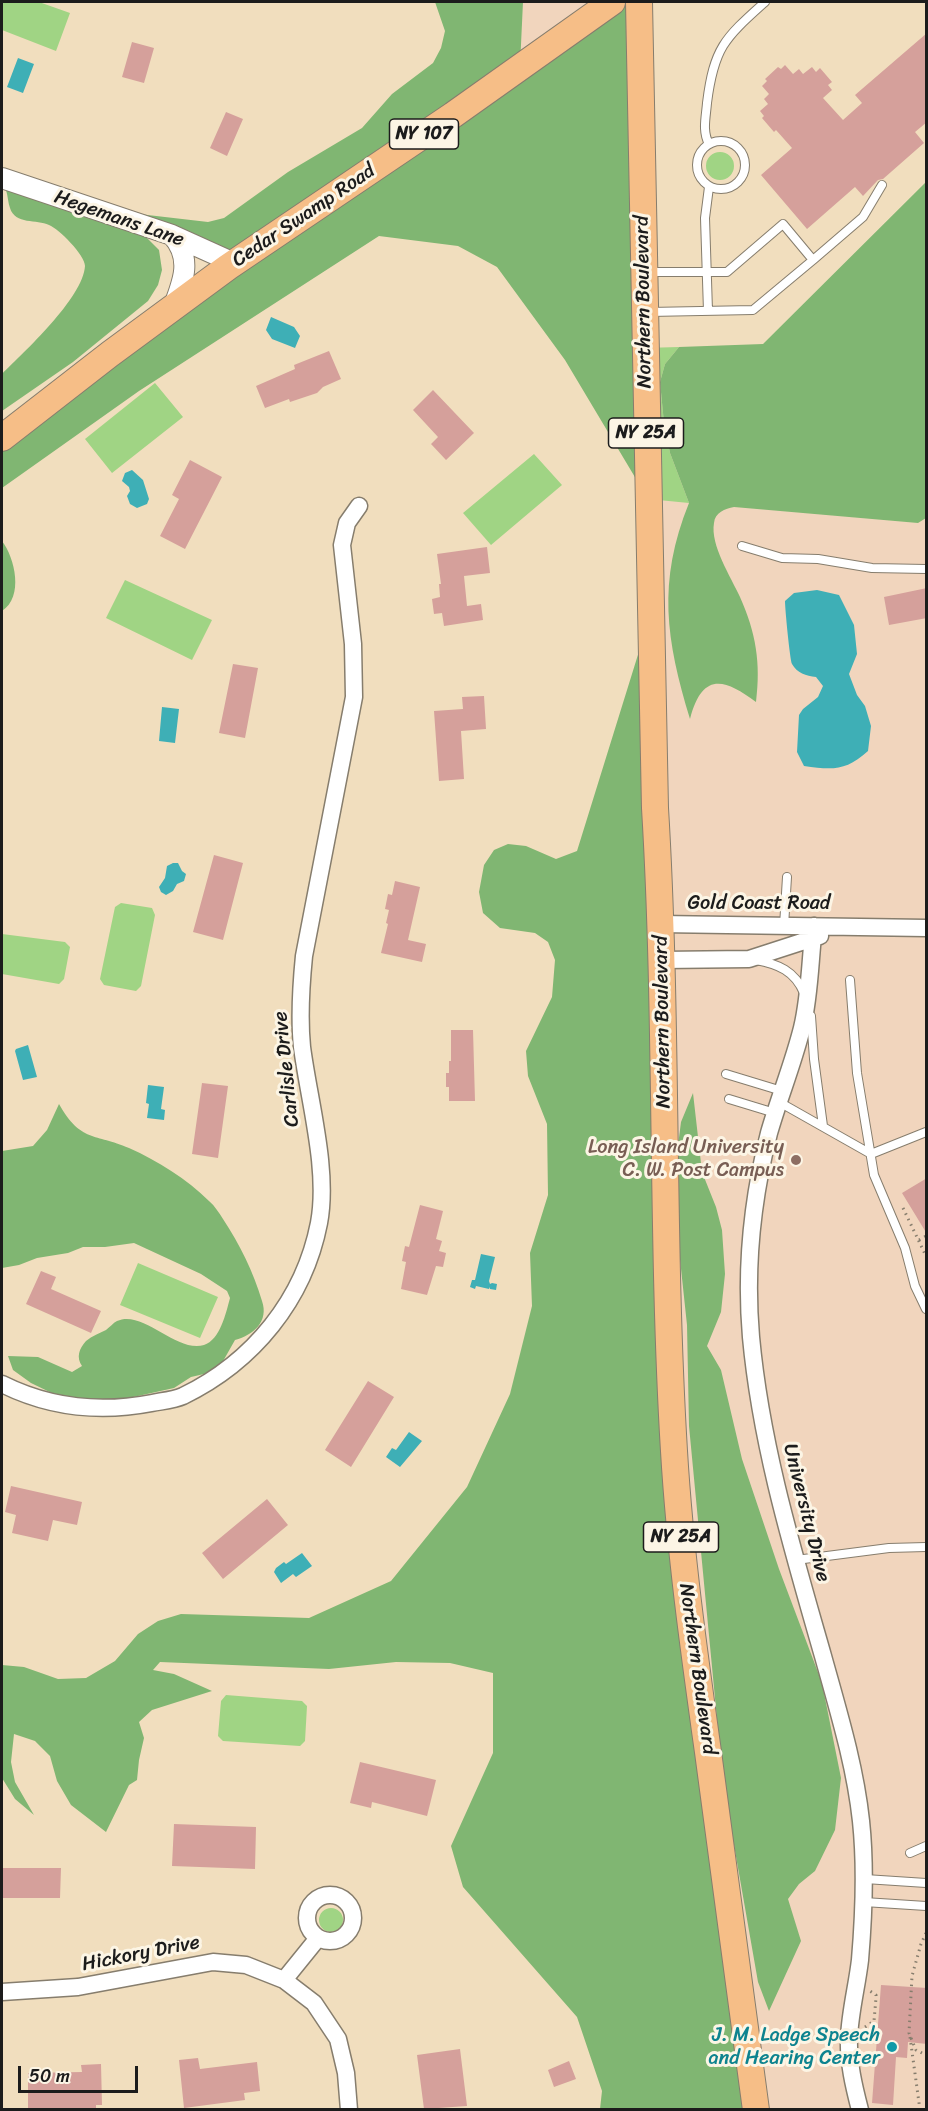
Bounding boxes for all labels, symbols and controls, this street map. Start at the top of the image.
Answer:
road number: NY 107 [390,119,458,149]
street label: Cedar Swamp Road [228,159,380,273]
street label: Hegemans Lane [51,186,187,252]
street label: Northern Boulevard [630,215,658,389]
road number: NY 25A [608,418,684,448]
street label: Gold Coast Road [688,892,830,916]
street label: Northern Boulevard [649,935,677,1109]
street label: Carlisle Drive [269,1010,305,1128]
place label: Long Island University C. W. Post Campus [588,1136,784,1183]
marker: Long Island University C. W. Post Campus [789,1153,803,1167]
street label: University Drive [777,1441,835,1585]
road number: NY 25A [644,1522,718,1552]
street label: Northern Boulevard [673,1582,721,1756]
street label: Hickory Drive [80,1931,202,1977]
place label: J. M. Ladge Speech and Hearing Center [708,2024,880,2071]
marker: J. M. Ladge Speech and Hearing Center [885,2040,899,2054]
scale bar [21,2054,141,2092]
text: 50 m [29,2060,70,2092]

